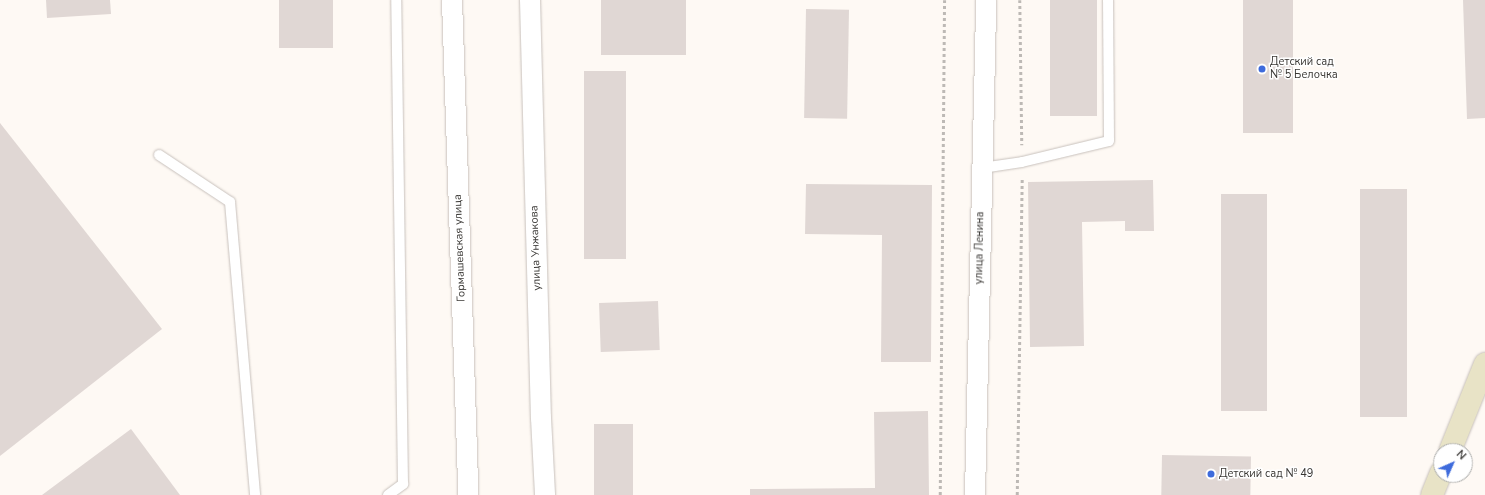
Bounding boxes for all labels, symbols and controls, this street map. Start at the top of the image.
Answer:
place label: Детский сад № 5 Белочка [1270,56,1338,82]
marker: Детский сад № 5 Белочка [1257,64,1267,74]
street label: Гормашевская улица [452,194,468,302]
street label: улица Унжакова [528,205,544,291]
street label: улица Ленина [973,211,987,285]
north arrow [1433,443,1473,483]
text: N [1453,447,1469,463]
place label: Детский сад № 49 [1219,467,1313,481]
marker: Детский сад № 49 [1206,469,1216,479]

